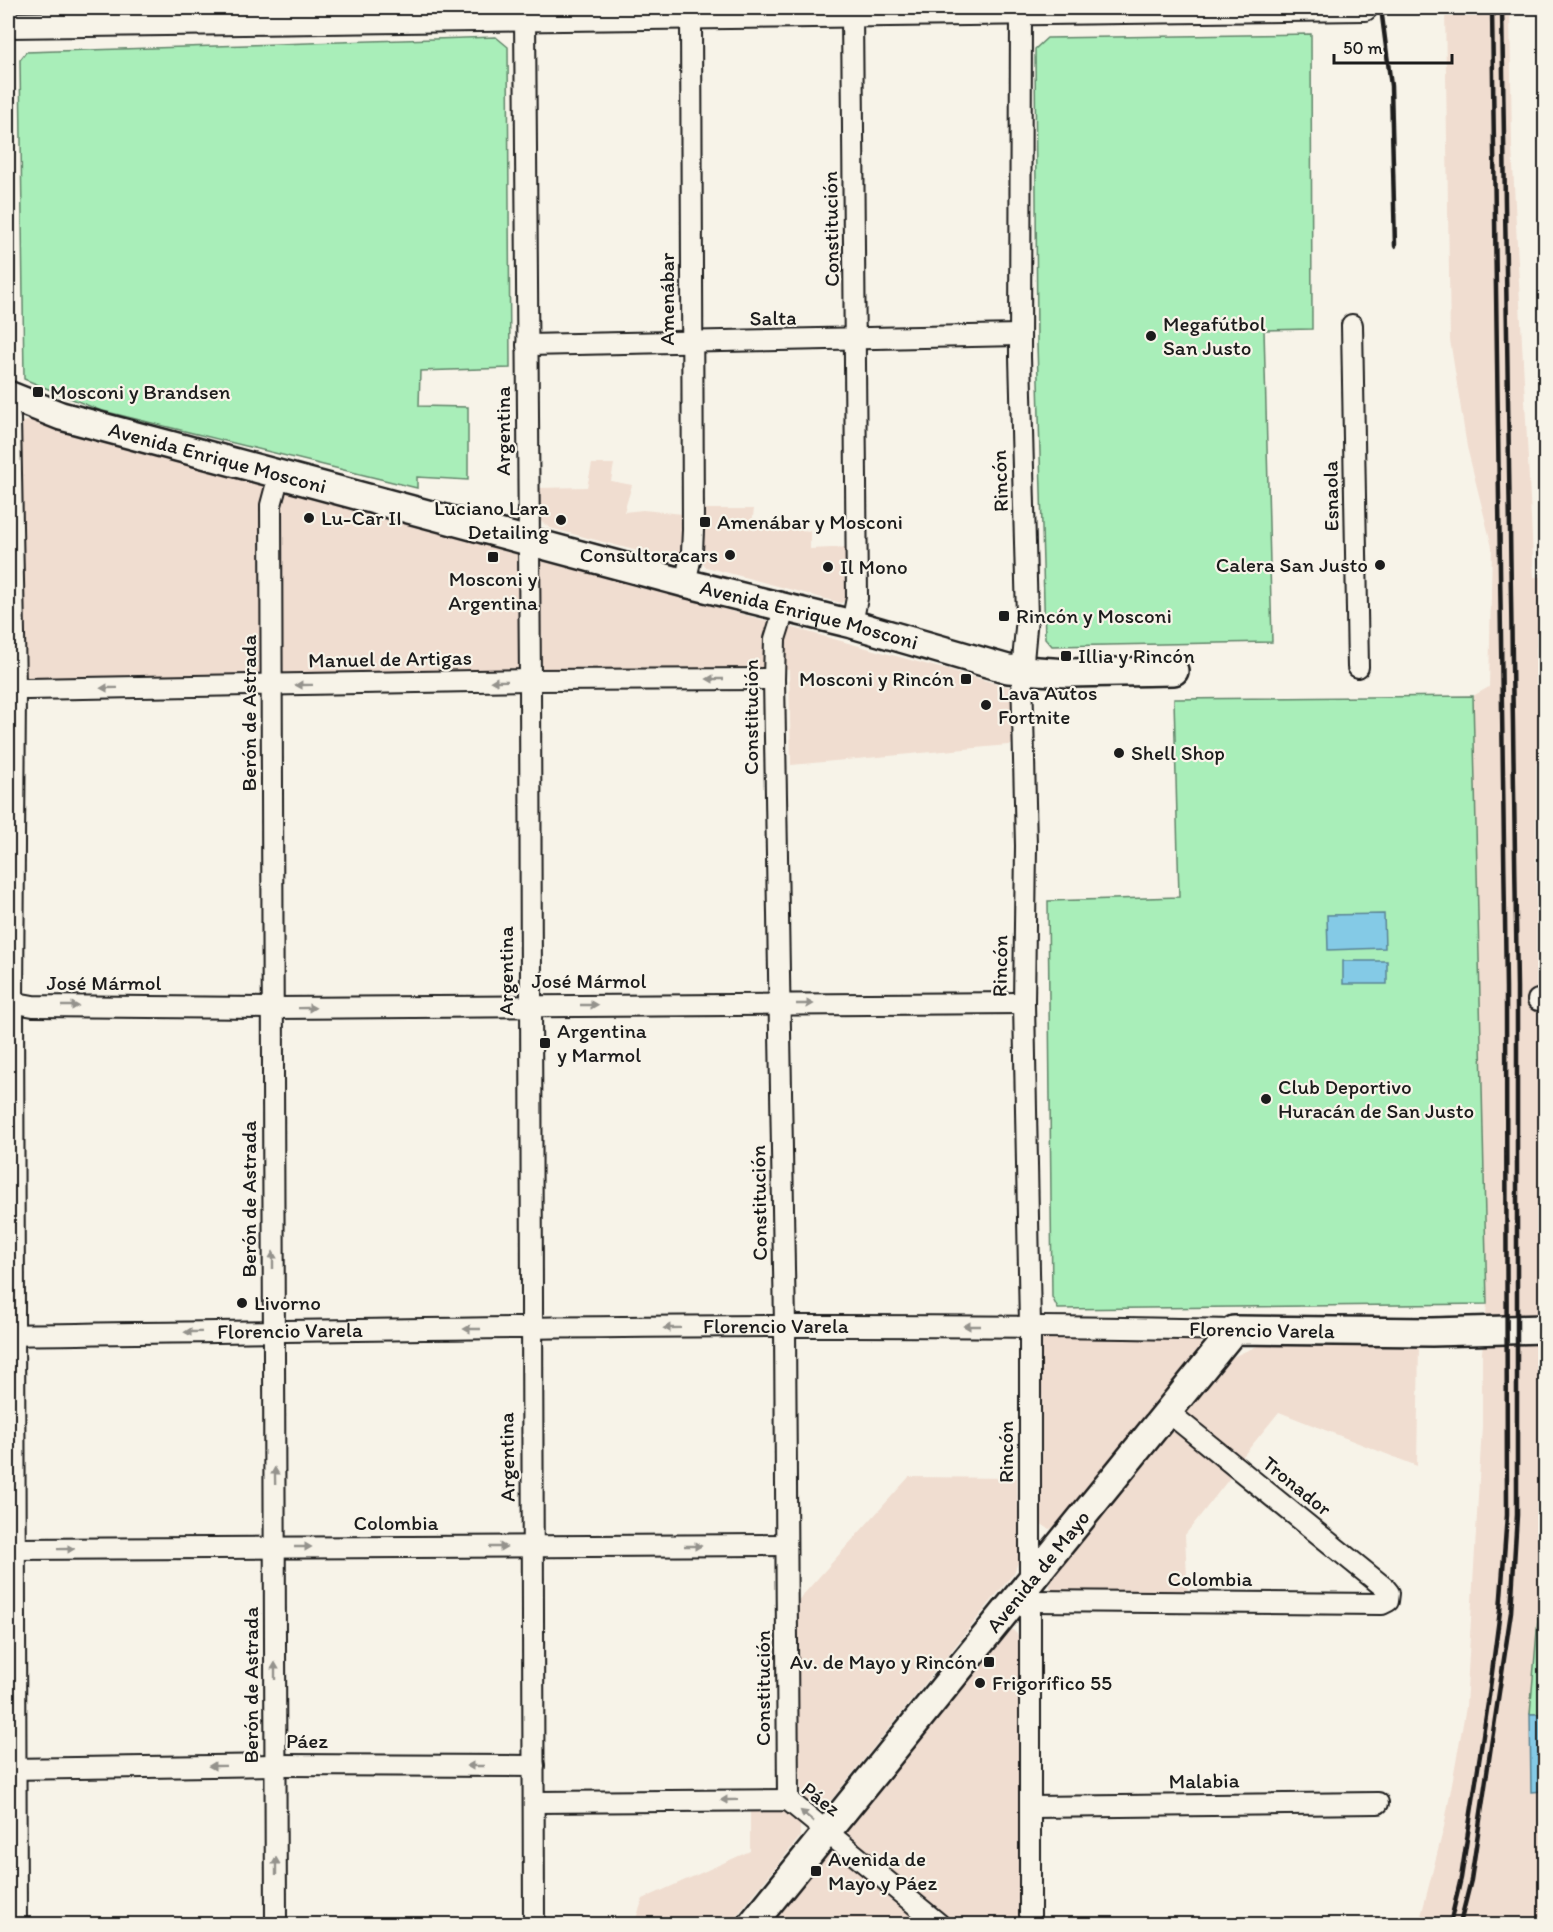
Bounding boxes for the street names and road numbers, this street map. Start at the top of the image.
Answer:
street label: Constitución [817,171,844,287]
street label: Amenábar [654,252,679,345]
street label: Salta [749,305,797,330]
street label: Argentina [490,386,515,476]
street label: Avenida Enrique Mosconi [106,416,329,498]
street label: Rincón [986,449,1013,513]
street label: Esnaola [1317,460,1344,532]
street label: Avenida Enrique Mosconi [697,574,921,654]
street label: Berón de Astrada [236,634,261,792]
street label: Manuel de Artigas [308,645,472,672]
street label: Constitución [738,659,763,775]
street label: Argentina [493,926,518,1016]
street label: Rincón [986,935,1013,997]
street label: José Mármol [532,968,646,993]
street label: José Mármol [47,970,161,995]
street label: Berón de Astrada [236,1120,261,1278]
street label: Constitución [745,1145,772,1261]
street label: Florencio Varela [703,1313,849,1338]
street label: Florencio Varela [1189,1316,1335,1343]
street label: Florencio Varela [217,1317,363,1344]
street label: Argentina [493,1412,520,1502]
street label: Rincón [993,1421,1018,1483]
street label: Tronador [1258,1450,1337,1521]
street label: Avenida de Mayo [981,1505,1095,1637]
street label: Colombia [353,1510,439,1535]
street label: Colombia [1167,1566,1253,1591]
street label: Berón de Astrada [238,1606,263,1764]
street label: Constitución [750,1630,775,1746]
street label: Páez [286,1728,328,1753]
street label: Malabia [1168,1767,1240,1794]
street label: Páez [797,1776,846,1821]

